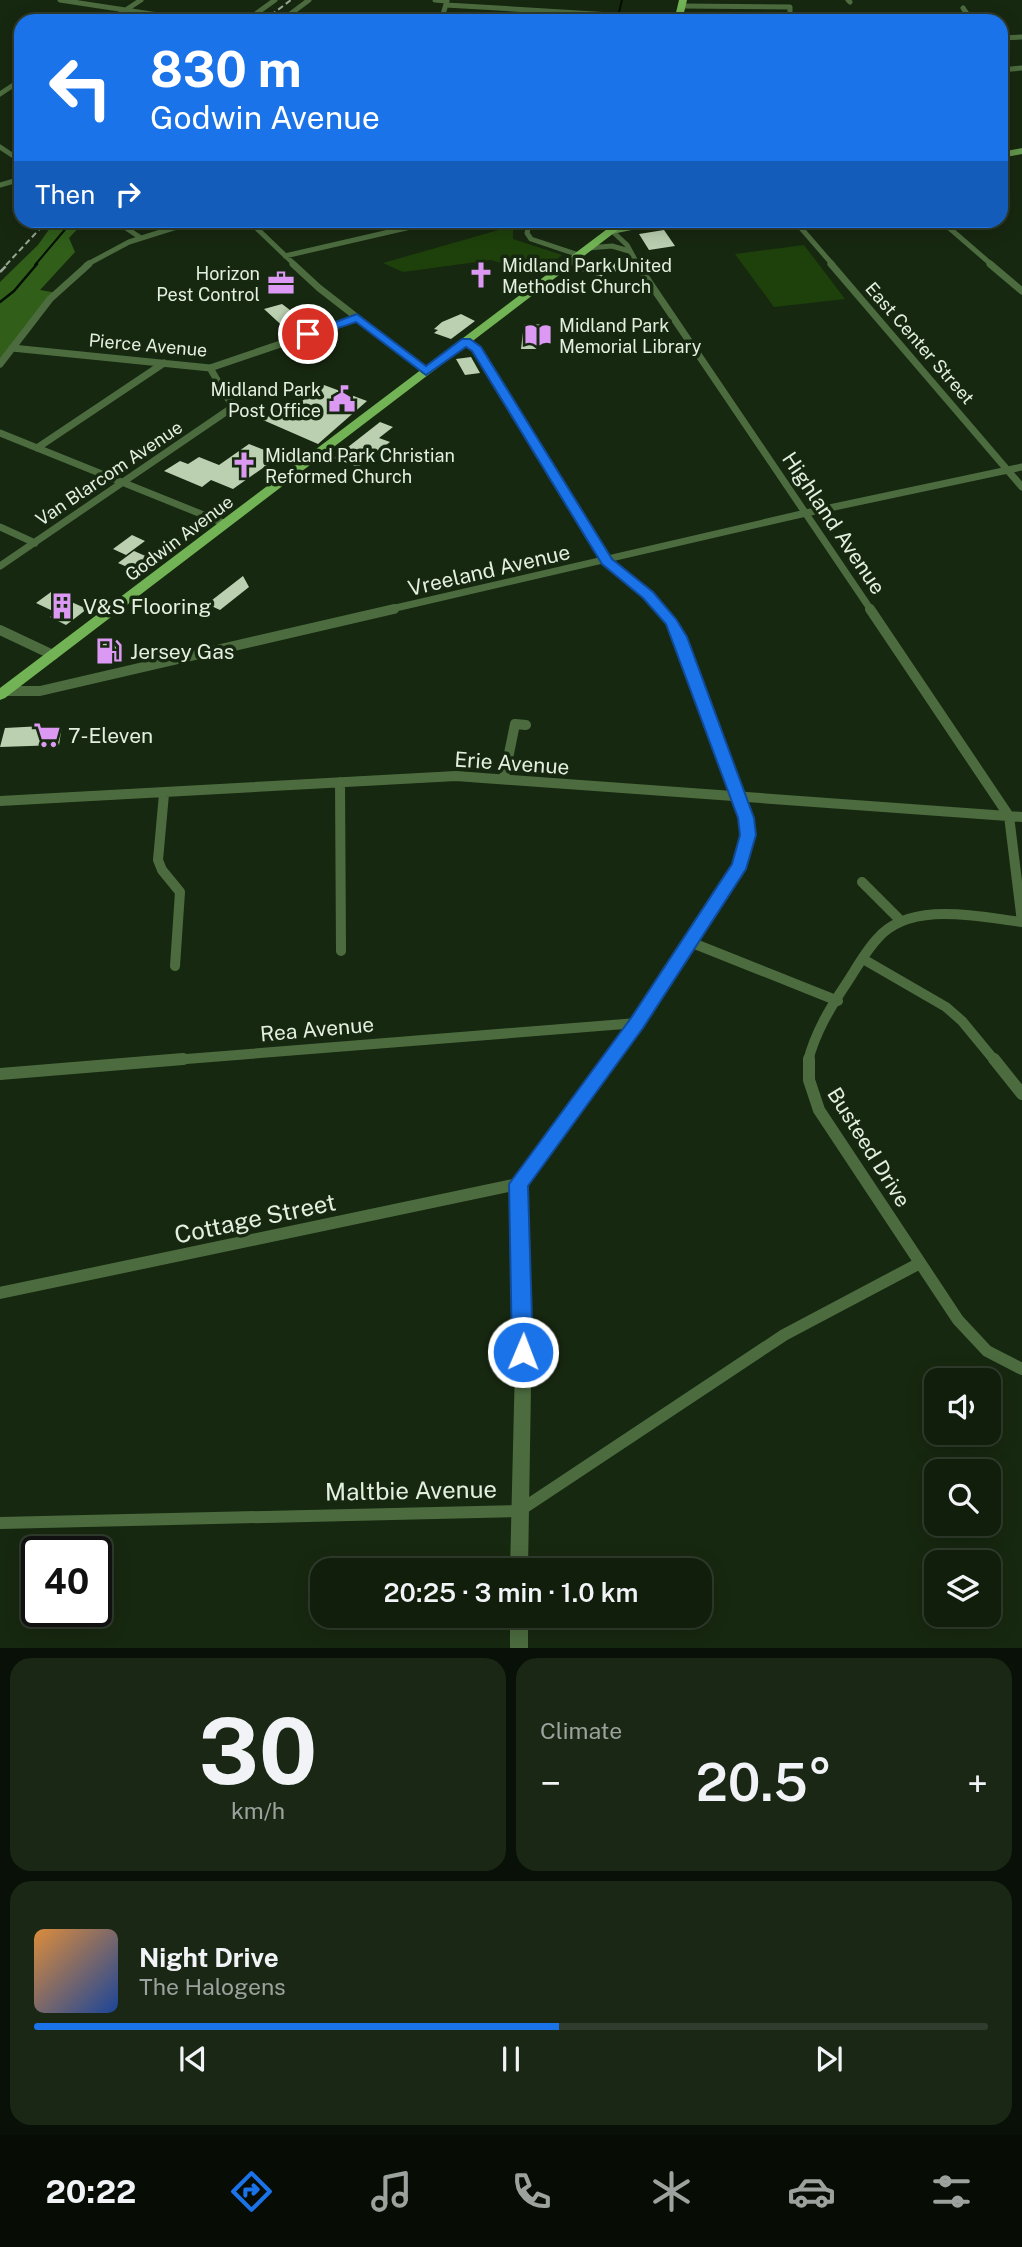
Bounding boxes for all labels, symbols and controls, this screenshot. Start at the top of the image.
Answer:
text: 830 m [150,40,302,98]
icon: left [35,42,126,133]
text: Godwin Avenue [150,99,380,136]
icon: right [109,175,147,213]
text: Then [35,179,95,210]
place label: Midland Park United Methodist Church [502,255,672,297]
church icon: Midland Park United Methodist Church [466,260,496,290]
place label: Horizon Pest Control [156,263,260,305]
office icon: Horizon Pest Control [266,268,296,298]
street label: East Center Street [861,278,979,408]
pin [278,304,338,364]
icon: arrive [289,315,327,353]
place label: Midland Park Memorial Library [559,315,702,357]
library icon: Midland Park Memorial Library [523,320,553,350]
street label: Pierce Avenue [88,329,208,361]
place label: Midland Park Post Office [211,379,321,421]
public building icon: Midland Park Post Office [327,384,357,414]
street label: Van Blarcom Avenue [32,416,186,530]
place label: Midland Park Christian Reformed Church [265,445,455,487]
street label: Highland Avenue [777,447,891,599]
church icon: Midland Park Christian Reformed Church [229,450,259,480]
street label: Godwin Avenue [121,491,237,585]
street label: Vreeland Avenue [406,539,572,601]
building icon: V&S Flooring [47,591,77,621]
place label: V&S Flooring [83,594,212,619]
fuel station icon: Jersey Gas [94,636,124,666]
place label: Jersey Gas [130,639,234,664]
supermarket icon: 7-Eleven [32,720,62,750]
place label: 7-Eleven [68,723,153,748]
street label: Erie Avenue [454,747,570,779]
street label: Rea Avenue [259,1012,375,1046]
street label: Busteed Drive [822,1083,916,1211]
street label: Cottage Street [172,1187,338,1249]
position arrow [486,1315,560,1389]
map controls [924,1368,1001,1627]
button: sound [924,1368,1001,1445]
button: search [924,1459,1001,1536]
street label: Maltbie Avenue [325,1475,497,1505]
speed limit sign: 40 [21,1536,112,1627]
button: layers [924,1550,1001,1627]
text: 20:25 · 3 min · 1.0 km [384,1577,638,1608]
text: 30 [199,1698,317,1804]
text: Climate [540,1717,622,1744]
text: 20.5° [696,1752,832,1813]
text: − [540,1761,561,1806]
text: + [967,1761,988,1806]
text: km/h [231,1797,285,1824]
text: Night Drive [139,1942,279,1973]
text: The Halogens [139,1973,286,2000]
icon: previous [174,2040,212,2078]
icon: pause [492,2040,530,2078]
icon: next [810,2040,848,2078]
icon: directions [227,2167,276,2216]
icon: music [367,2167,416,2216]
icon: phone [507,2167,556,2216]
icon: climate [647,2167,696,2216]
icon: car [787,2167,836,2216]
icon: filters [927,2167,976,2216]
text: 20:22 [46,2173,136,2210]

